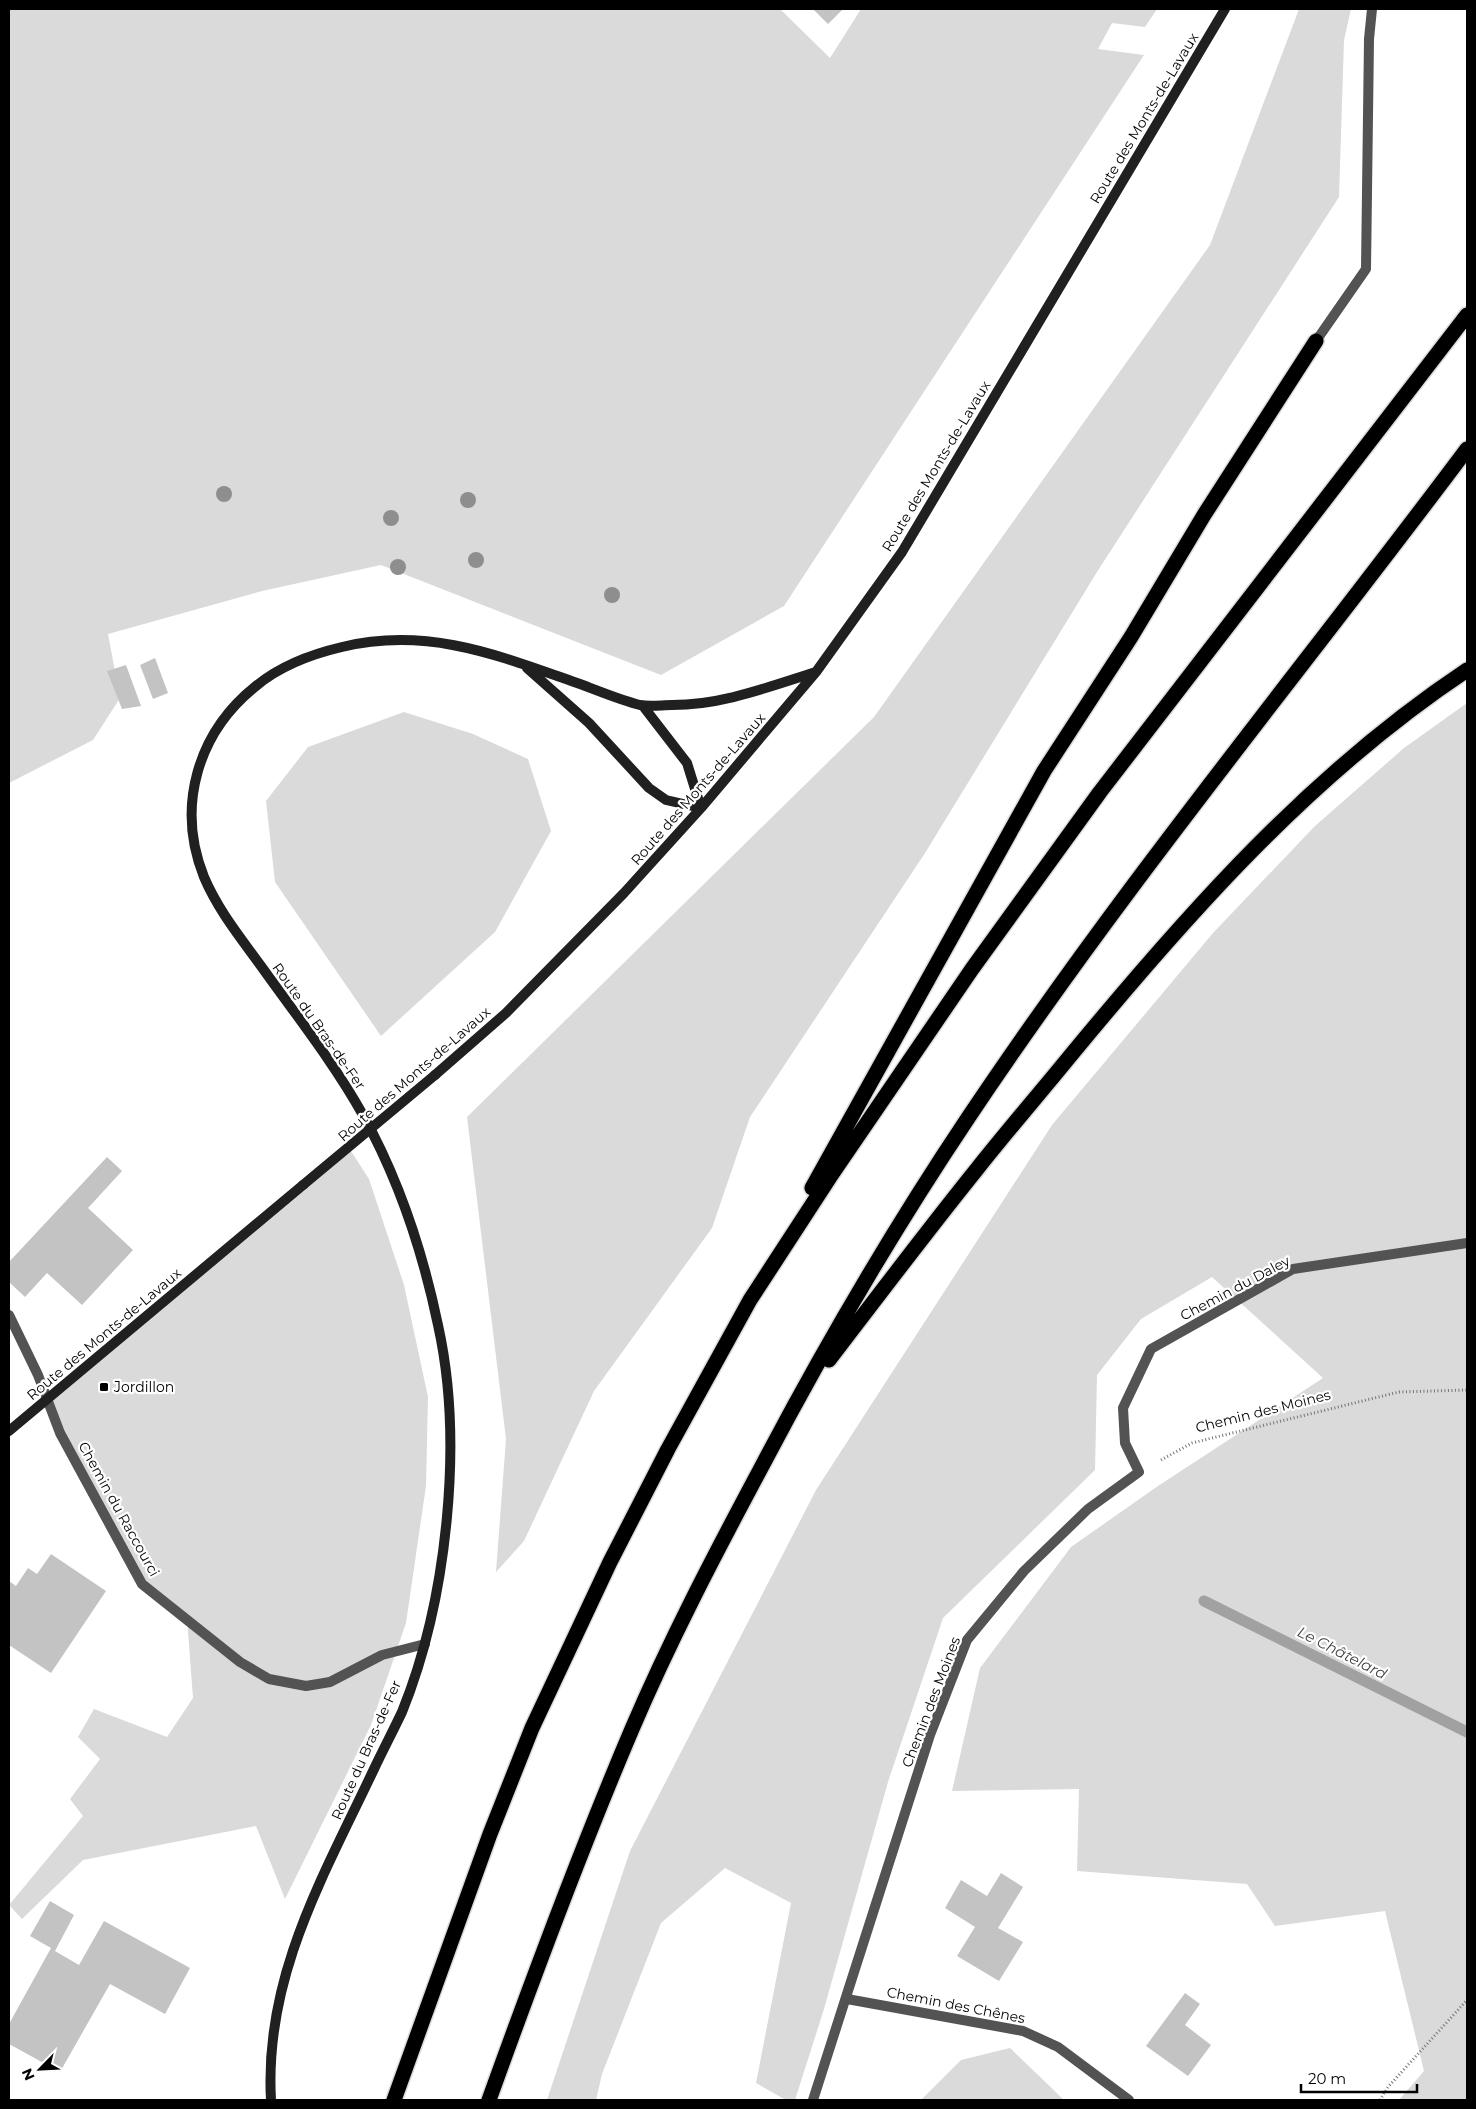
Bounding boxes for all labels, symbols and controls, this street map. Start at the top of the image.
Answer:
street label: Route des Monts-de-Lavaux [1086,29,1203,207]
street label: Route des Monts-de-Lavaux [878,377,995,555]
street label: Route des Monts-de-Lavaux [627,709,769,869]
street label: Route du Bras-de-Fer [268,959,370,1093]
street label: Route des Monts-de-Lavaux [334,1003,494,1145]
street label: Chemin du Daley [1177,1251,1293,1325]
street label: Route des Monts-de-Lavaux [23,1264,185,1404]
place label: Jordillon [113,1378,174,1396]
marker: Jordillon [98,1381,110,1393]
street label: Chemin des Moines [1194,1385,1333,1437]
street label: Chemin du Raccourci [74,1439,164,1579]
water label: Le Châtelard [1294,1622,1391,1684]
street label: Chemin des Moines [898,1634,964,1770]
street label: Route du Bras-de-Fer [327,1677,405,1823]
street label: Chemin des Chênes [885,1983,1027,2027]
north arrow [15,2044,65,2094]
scale bar [1301,2062,1417,2094]
text: N [18,2065,39,2083]
text: 20 m [1308,2069,1346,2088]

